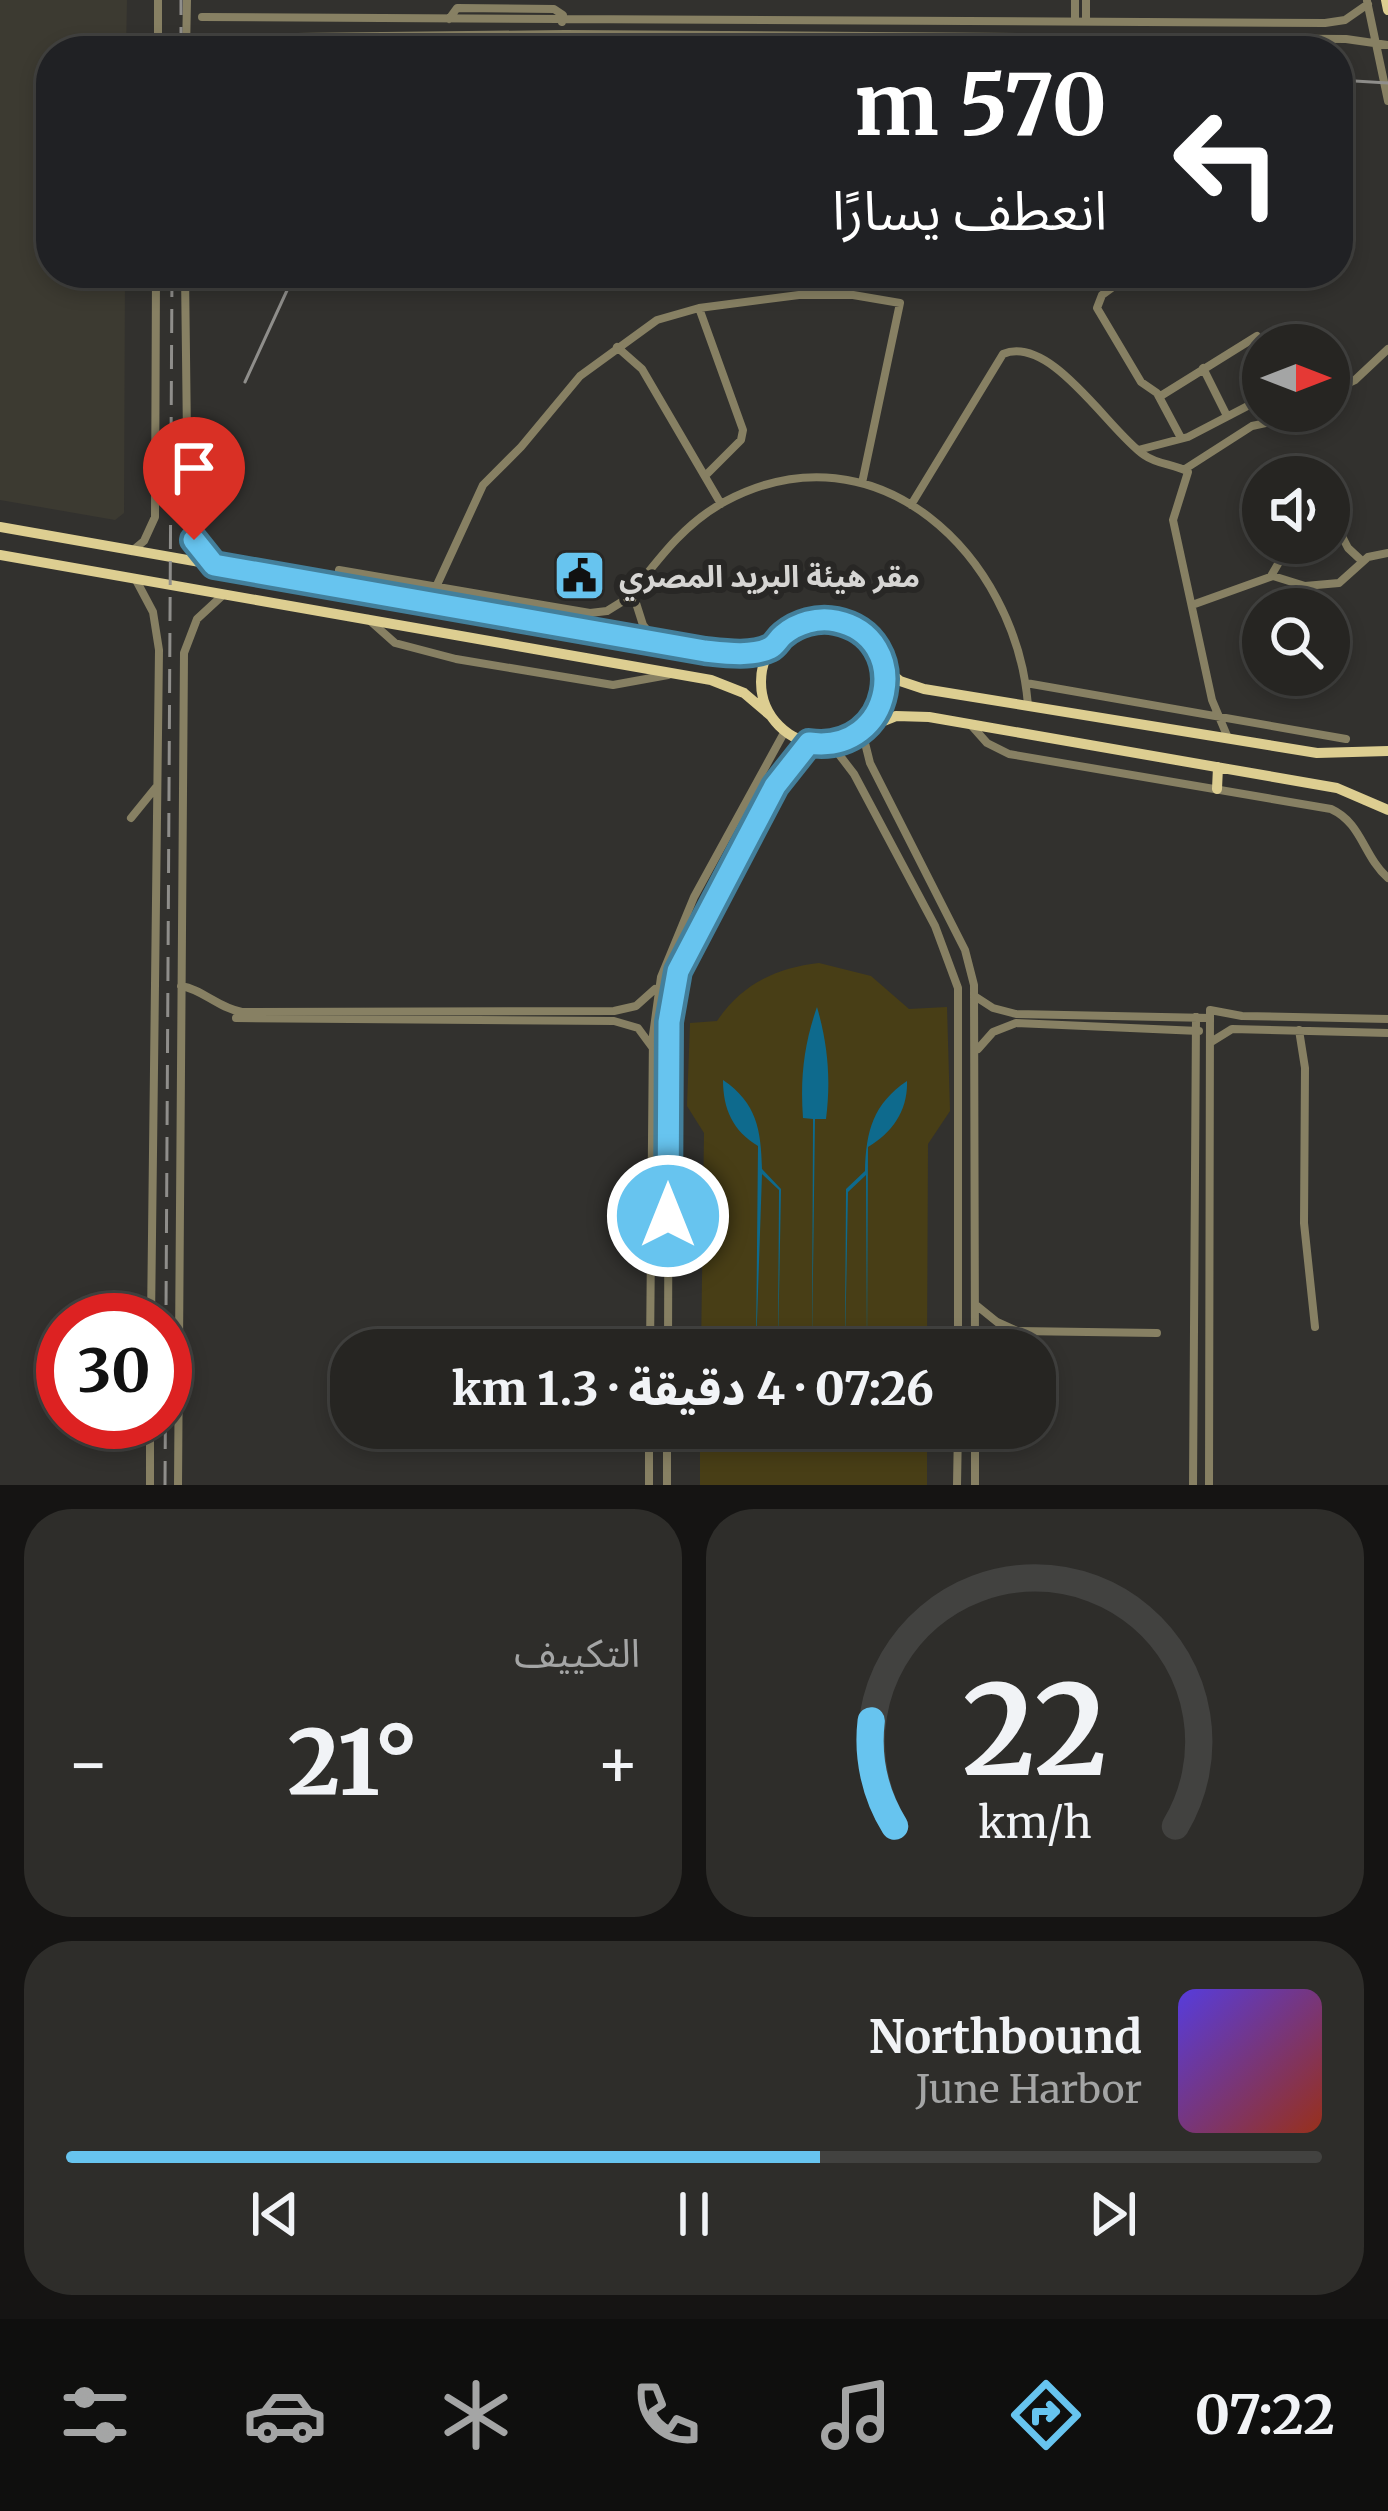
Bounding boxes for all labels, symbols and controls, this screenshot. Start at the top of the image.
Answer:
text: 570 m [854,52,1107,158]
icon: left [1149,84,1305,240]
text: انعطف يسارًا [832,177,1107,245]
north arrow [1242,324,1350,432]
map controls [1242,324,1350,696]
pin [143,417,245,540]
icon: arrive [161,435,227,501]
button: sound [1242,456,1350,564]
public building icon: مقر هيئة البريد المصري [552,548,608,604]
place label: مقر هيئة البريد المصري [619,557,920,601]
button: search [1242,588,1350,696]
position arrow [605,1153,731,1279]
speed limit sign: 30 [36,1293,192,1449]
text: 07:26 · 4 دقيقة · 1.3 km [452,1361,934,1417]
text: التكييف [514,1629,640,1678]
text: 22 [962,1652,1108,1809]
text: 21° [287,1706,419,1820]
text: − [66,1722,110,1805]
text: + [596,1722,640,1805]
text: km/h [978,1796,1092,1850]
text: Northbound [869,2009,1142,2065]
text: June Harbor [916,2065,1142,2114]
icon: previous [242,2181,308,2247]
icon: pause [661,2181,727,2247]
icon: next [1080,2181,1146,2247]
icon: filters [53,2373,137,2457]
icon: car [243,2373,327,2457]
icon: climate [434,2373,518,2457]
icon: phone [624,2373,708,2457]
icon: music [814,2373,898,2457]
icon: directions [1004,2373,1088,2457]
text: 07:22 [1194,2381,1335,2449]

